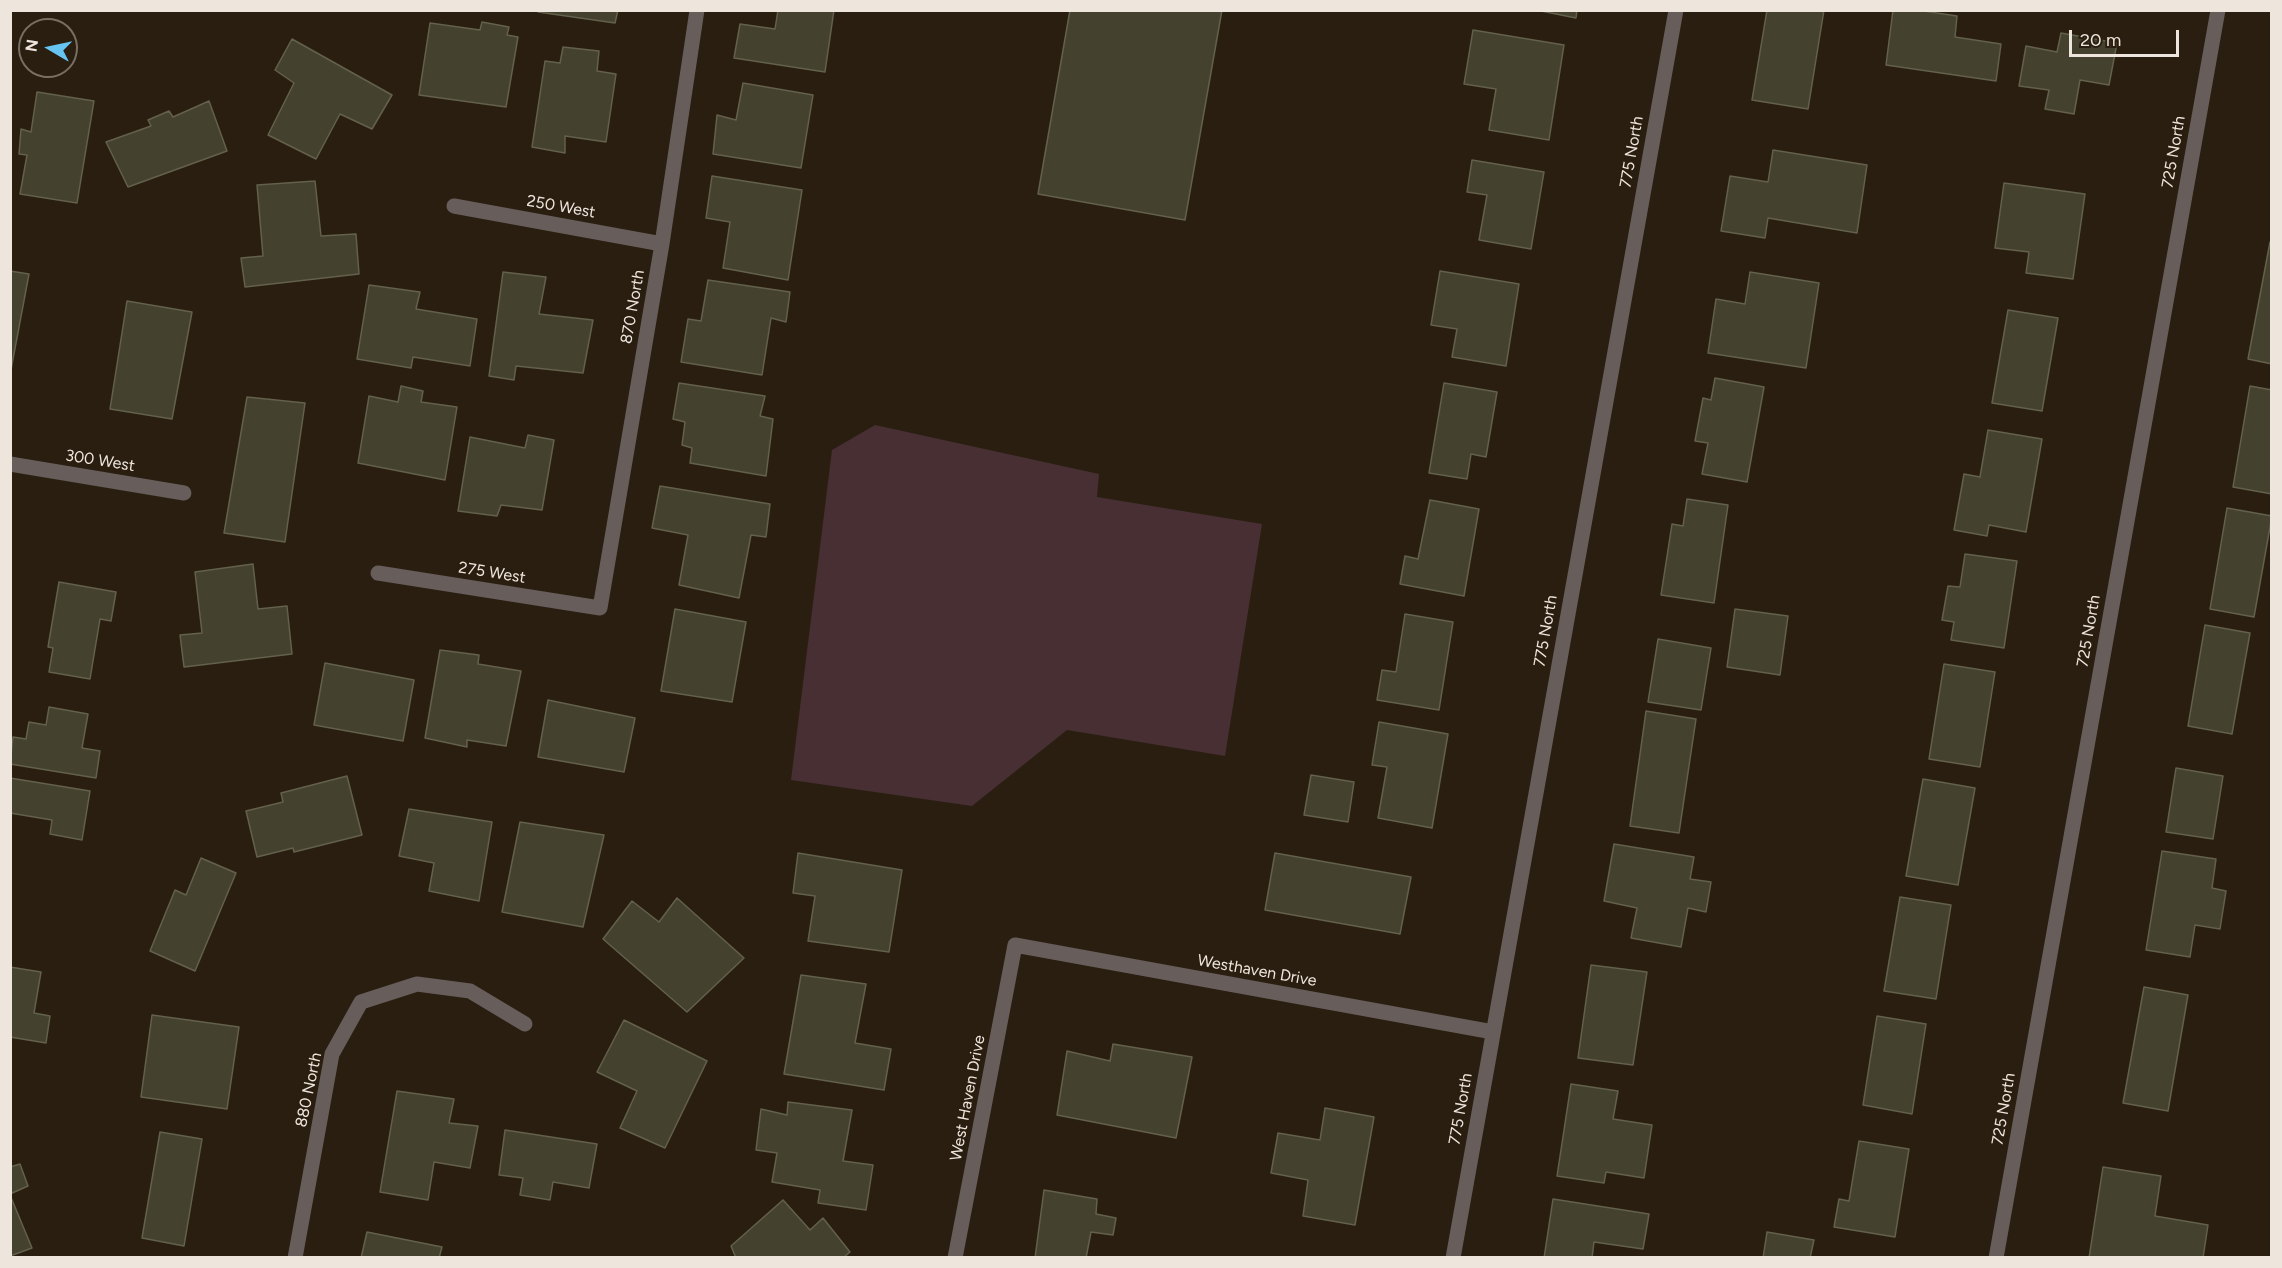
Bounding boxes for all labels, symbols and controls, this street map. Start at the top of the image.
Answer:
north arrow [18,18,78,78]
scale bar [2072,18,2182,56]
text: 20 m [2080,29,2121,51]
text: N [21,38,42,53]
street label: 775 North [1616,115,1648,189]
street label: 725 North [2158,115,2190,189]
street label: 250 West [525,192,597,222]
street label: 870 North [617,269,649,345]
street label: 300 West [64,446,136,476]
street label: 275 West [457,558,527,588]
street label: 775 North [1530,594,1562,668]
street label: 725 North [2073,594,2105,668]
street label: Westhaven Drive [1196,951,1318,991]
street label: West Haven Drive [946,1033,990,1163]
street label: 880 North [292,1051,326,1129]
street label: 775 North [1445,1072,1477,1146]
street label: 725 North [1988,1072,2020,1146]

